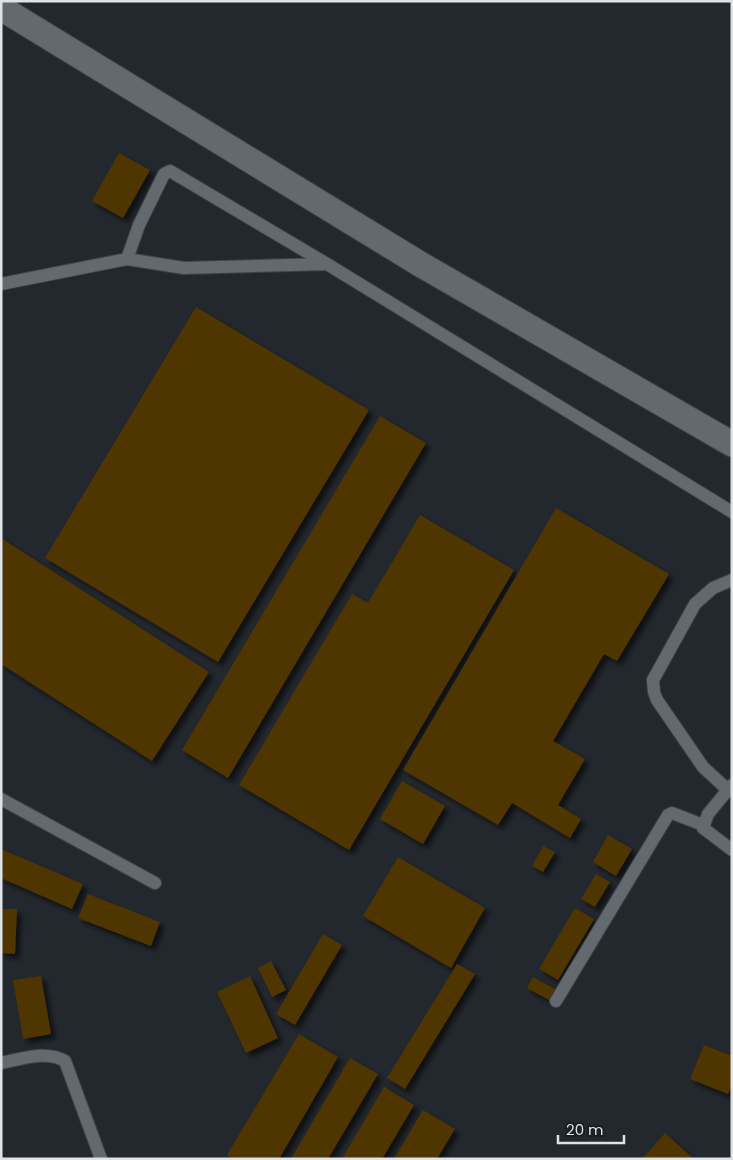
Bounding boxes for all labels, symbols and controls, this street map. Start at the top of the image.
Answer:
scale bar [558,1112,624,1144]
text: 20 m [566,1119,604,1140]

